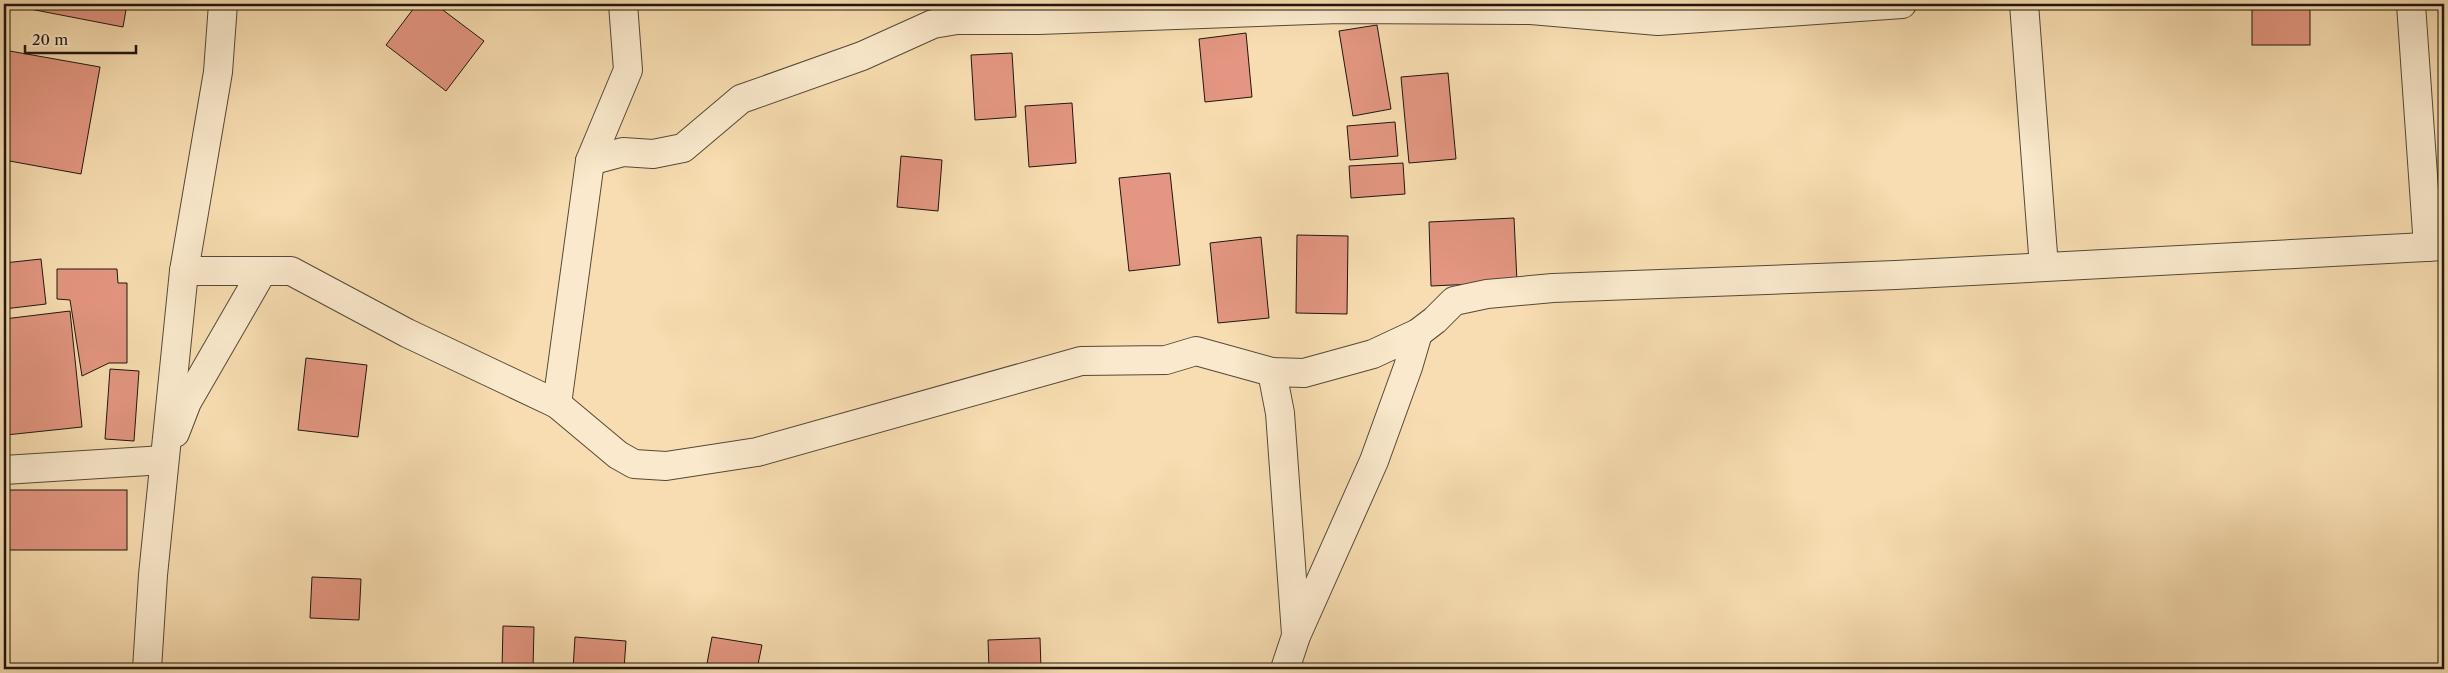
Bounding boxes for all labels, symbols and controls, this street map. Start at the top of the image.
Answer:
scale bar [25,22,136,54]
text: 20 m [32,30,68,49]

